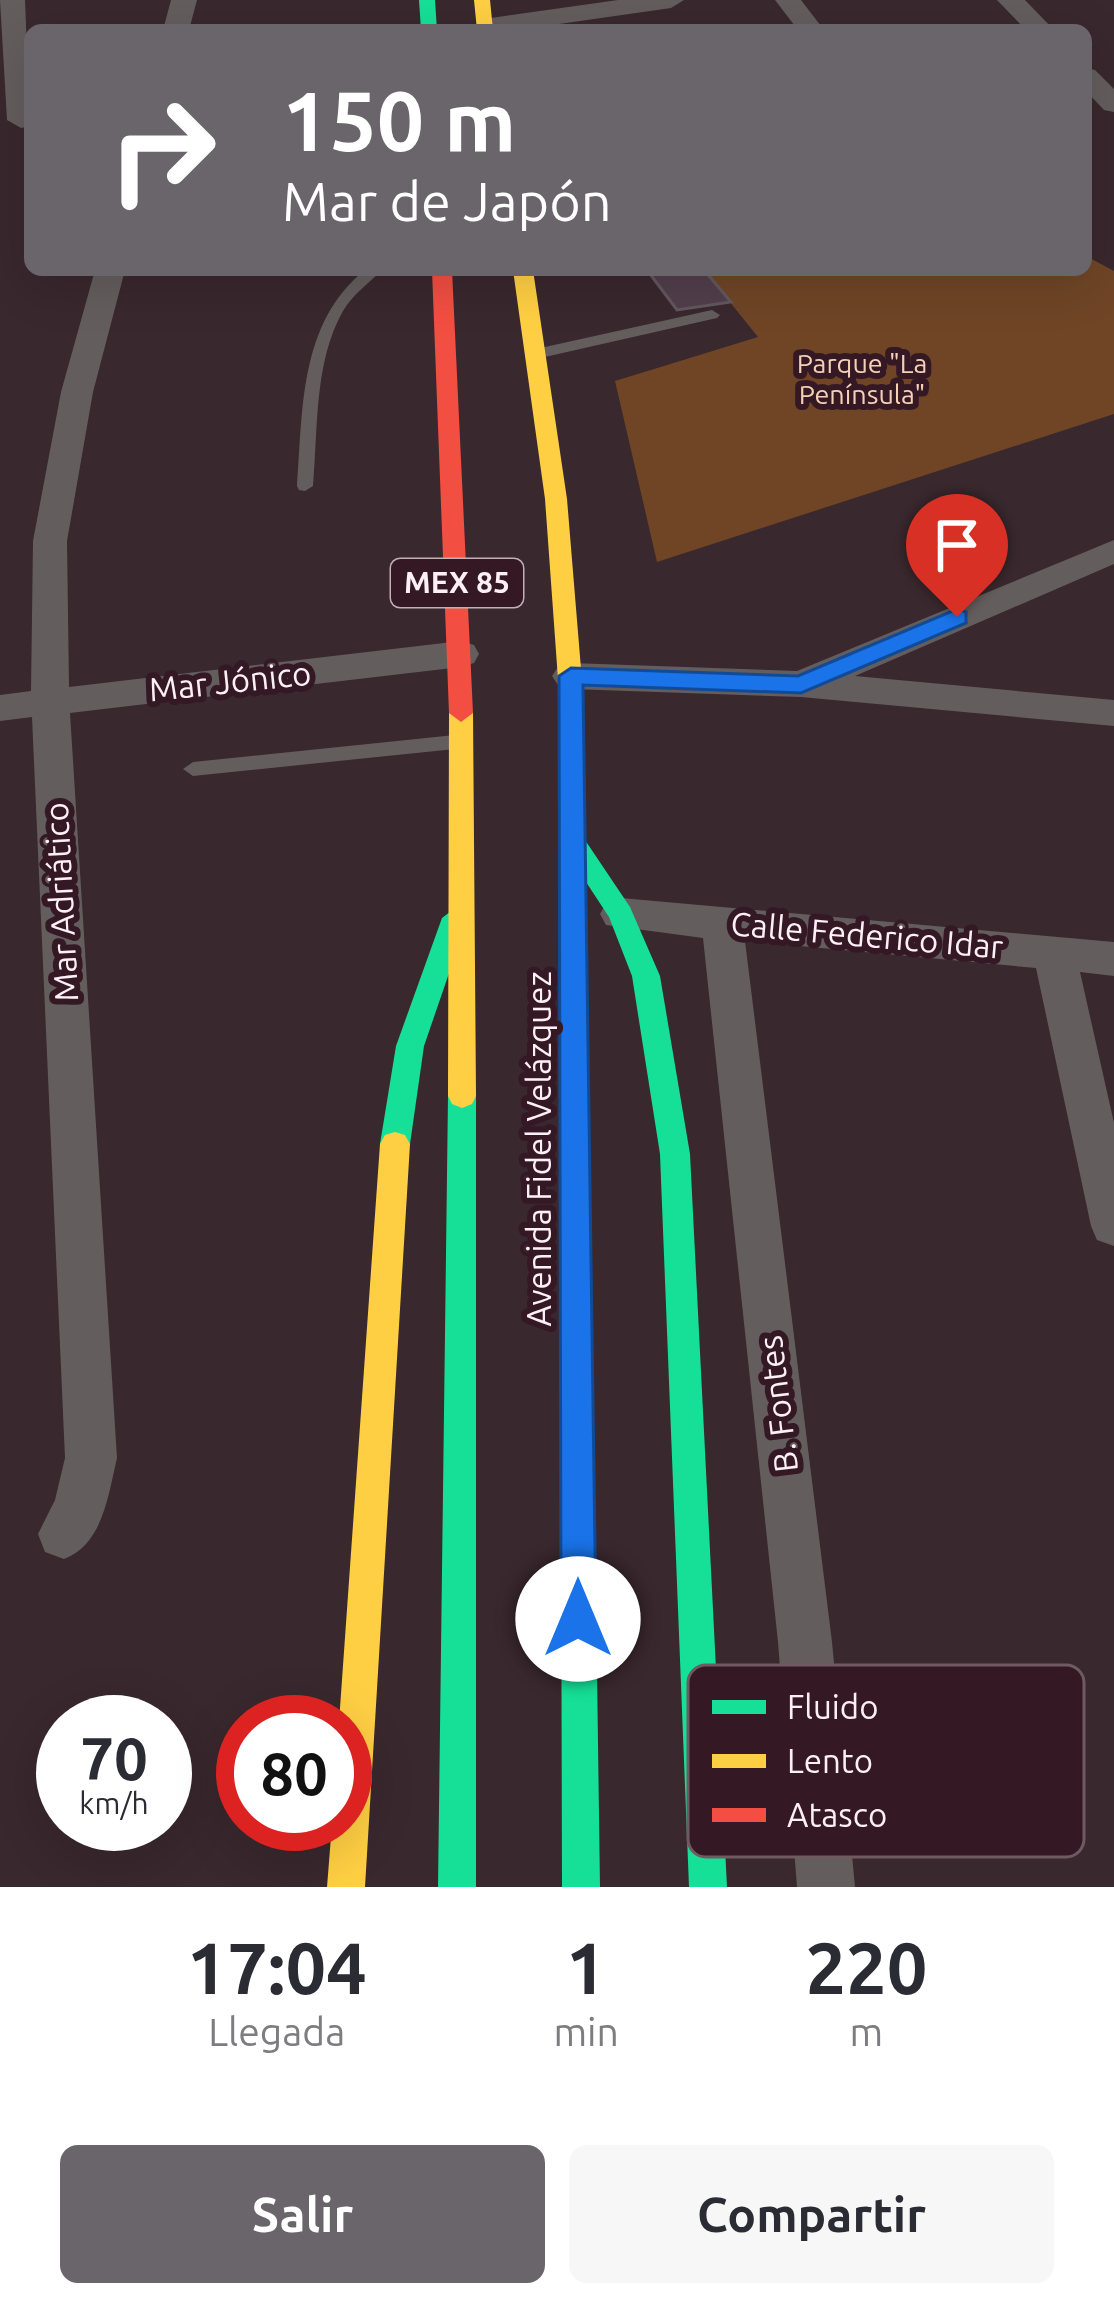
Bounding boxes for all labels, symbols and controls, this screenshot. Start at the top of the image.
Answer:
icon: right [84,72,240,228]
text: 150 m [282,73,516,167]
text: Mar de Japón [282,171,612,231]
park label: Parque "La Península" [797,348,927,409]
pin [906,494,1008,617]
icon: arrive [924,512,990,578]
road number: MEX 85 [391,559,523,607]
street label: Mar Jónico [147,654,313,707]
street label: Mar Adriático [37,801,84,1003]
street label: Calle Federico Idar [729,904,1005,965]
street label: Avenida Fidel Velázquez [520,971,557,1327]
street label: B. Fontes [751,1334,804,1475]
position arrow [515,1556,641,1682]
legend [688,1665,1084,1857]
text: Fluido [787,1688,878,1725]
speed limit sign: 80 [216,1695,372,1851]
text: 70 [80,1724,148,1791]
text: Lento [787,1742,873,1779]
text: km/h [79,1786,149,1820]
text: Atasco [787,1796,887,1833]
text: 17:04 [187,1927,367,2008]
text: 1 [566,1927,606,2008]
text: 220 [805,1927,927,2008]
text: Llegada [208,2010,345,2053]
text: min [553,2010,619,2053]
text: m [850,2010,883,2053]
button: Salir [60,2145,545,2283]
button: Compartir [569,2145,1054,2283]

